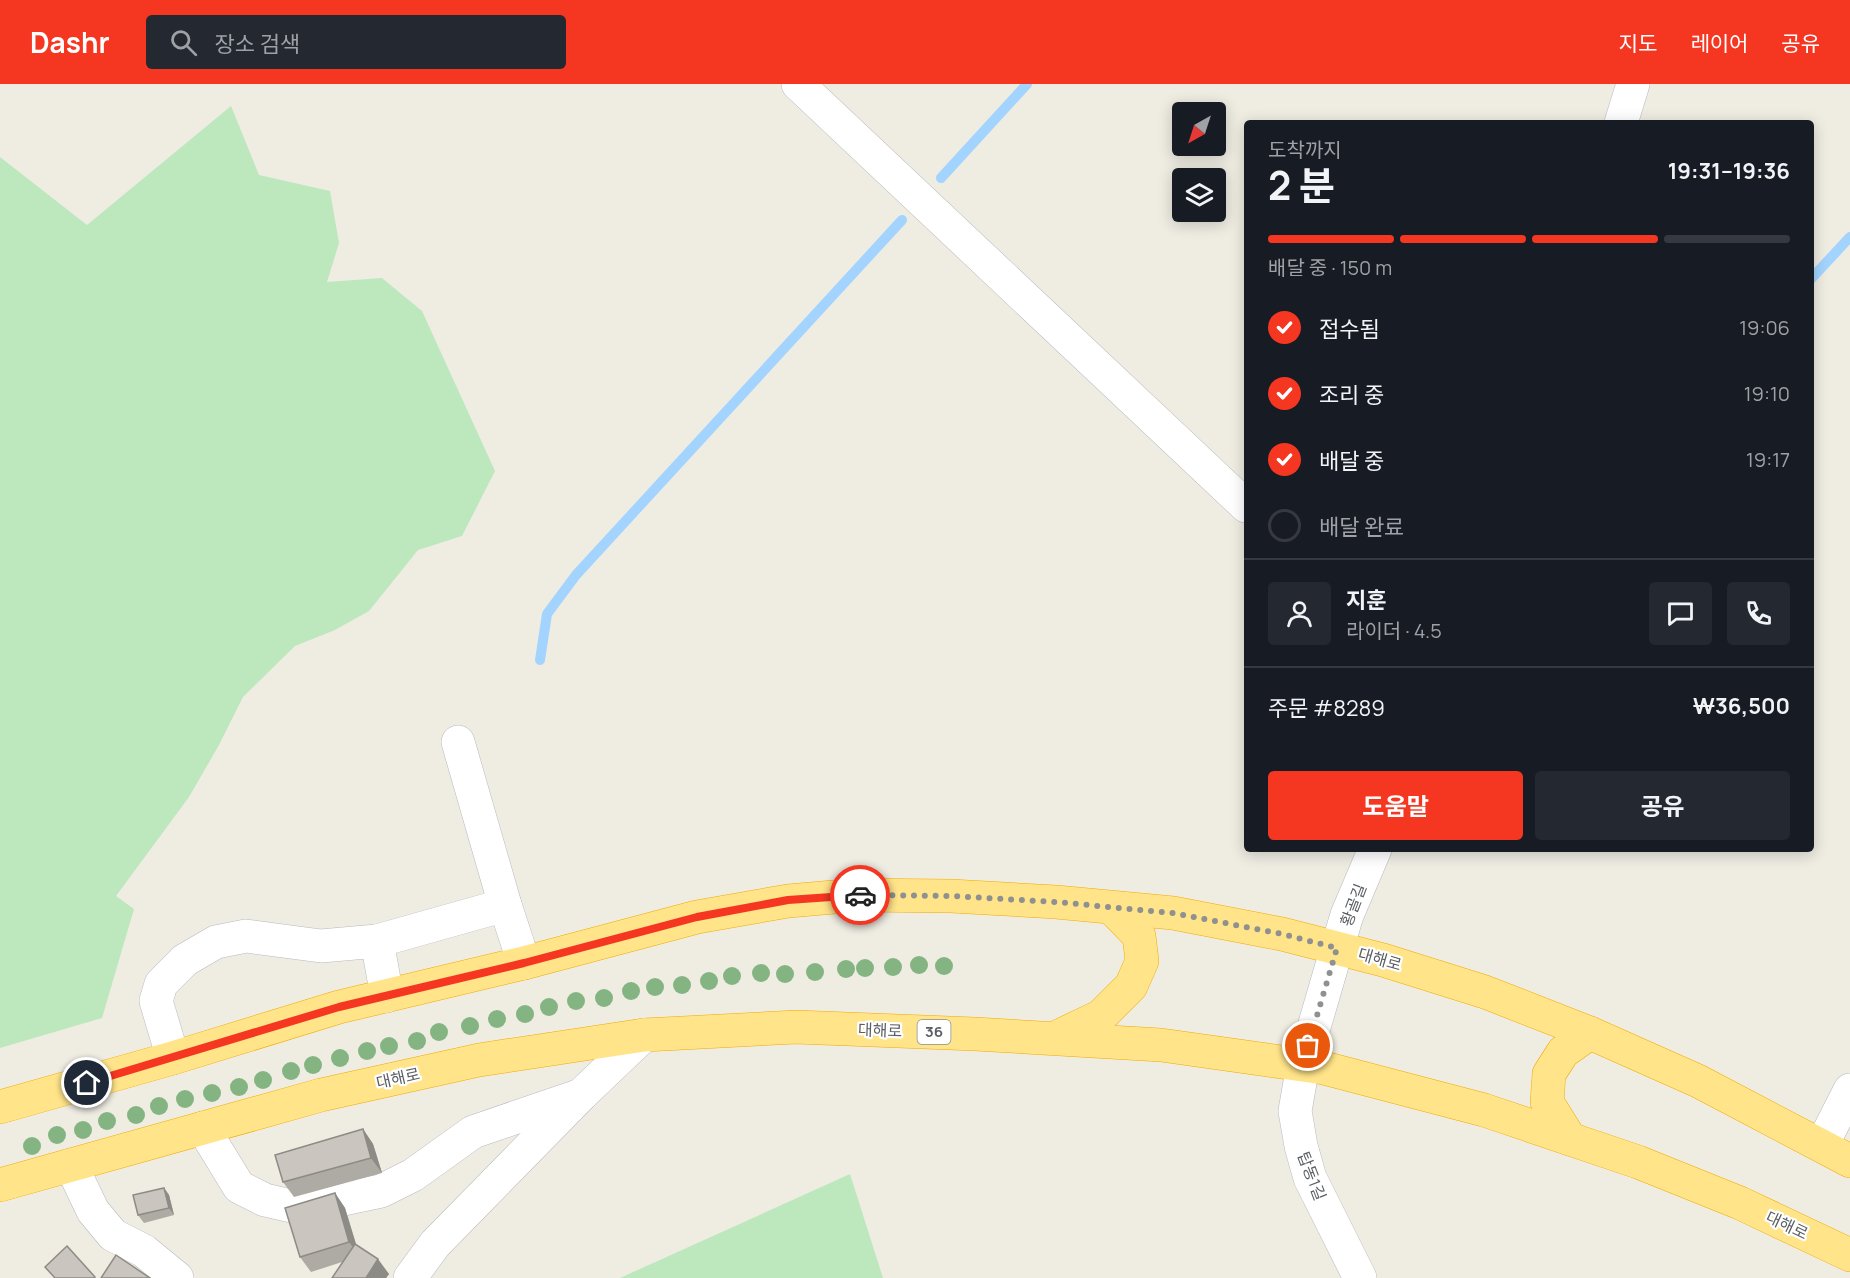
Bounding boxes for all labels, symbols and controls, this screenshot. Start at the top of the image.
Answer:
search box [146,15,566,69]
text: Dashr [30,23,110,61]
icon: search [167,26,200,59]
text: 장소 검색 [215,29,300,59]
text: 지도 [1619,29,1657,57]
text: 레이어 [1690,29,1748,57]
text: 공유 [1781,29,1820,57]
north arrow [1172,102,1226,156]
map controls [1172,102,1226,222]
text: 도착까지 [1268,136,1342,163]
text: 19:31–19:36 [1668,156,1790,186]
text: 2 분 [1268,158,1335,212]
button: layers [1172,168,1226,222]
text: 배달 중 · 150 m [1268,254,1392,281]
icon: check [1268,311,1301,344]
text: 접수됨 [1319,314,1380,344]
text: 19:06 [1739,314,1790,341]
icon: check [1268,377,1301,410]
text: 조리 중 [1319,380,1384,410]
text: 19:10 [1744,380,1790,407]
icon: check [1268,443,1301,476]
text: 배달 중 [1319,446,1384,476]
text: 19:17 [1746,446,1790,473]
text: 배달 완료 [1319,512,1404,542]
button: person [1268,582,1331,645]
button: chat [1649,582,1712,645]
button: phone [1727,582,1790,645]
text: 지훈 [1346,585,1386,615]
text: 라이더 · 4.5 [1346,617,1442,644]
text: ₩36,500 [1693,691,1790,721]
text: 주문 #8289 [1268,693,1385,723]
button: 도움말 [1268,771,1523,840]
button: 공유 [1535,771,1790,840]
courier [830,865,890,925]
icon: car [844,879,877,912]
street label: 황골길 [1335,880,1371,930]
street label: 대해로 [1356,942,1405,976]
street label: 대해로 [858,1018,903,1042]
road number: 36 [918,1020,950,1044]
pin [1282,1020,1333,1071]
icon: bag [1291,1029,1324,1062]
pin [61,1057,112,1108]
street label: 대해로 [374,1062,422,1094]
icon: home [70,1066,103,1099]
street label: 탑동1길 [1293,1149,1331,1203]
street label: 대해로 [1762,1206,1812,1244]

